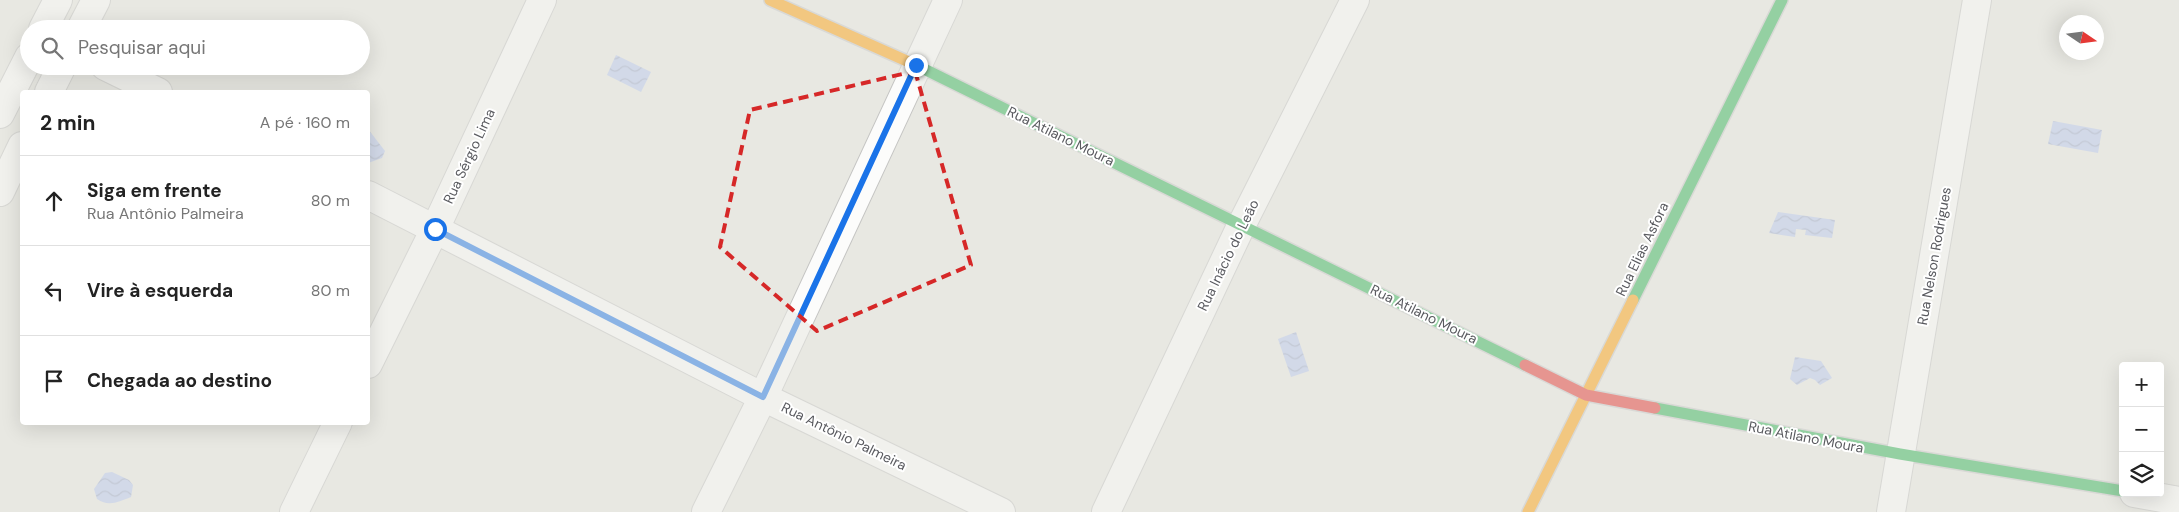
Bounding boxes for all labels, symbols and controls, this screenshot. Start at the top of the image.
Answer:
north arrow [2059,15,2104,60]
search box [20,20,370,75]
icon: search [38,34,66,62]
text: Pesquisar aqui [78,35,206,60]
route end [905,54,928,77]
street label: Rua Atilano Moura [1005,102,1117,170]
street label: Rua Sérgio Lima [439,106,499,206]
text: 2 min [40,109,96,137]
text: A pé · 160 m [260,112,350,133]
text: Siga em frente [87,178,222,203]
street label: Rua Nelson Rodrigues [1913,186,1955,326]
icon: ahead [40,187,68,215]
text: 80 m [311,190,350,211]
street label: Rua Inácio do Leão [1193,196,1263,314]
street label: Rua Elias Asfora [1611,199,1673,299]
text: Rua Antônio Palmeira [87,203,244,224]
route start [424,218,447,241]
icon: left [40,277,68,305]
text: Vire à esquerda [87,278,233,303]
text: 80 m [311,280,350,301]
street label: Rua Atilano Moura [1368,280,1480,348]
map controls [2119,362,2164,497]
button: + [2119,362,2164,407]
icon: arrive [40,367,68,395]
text: Chegada ao destino [87,368,272,393]
street label: Rua Antônio Palmeira [778,398,910,474]
button: − [2119,407,2164,452]
street label: Rua Atilano Moura [1747,417,1865,457]
button: layers [2119,452,2164,497]

